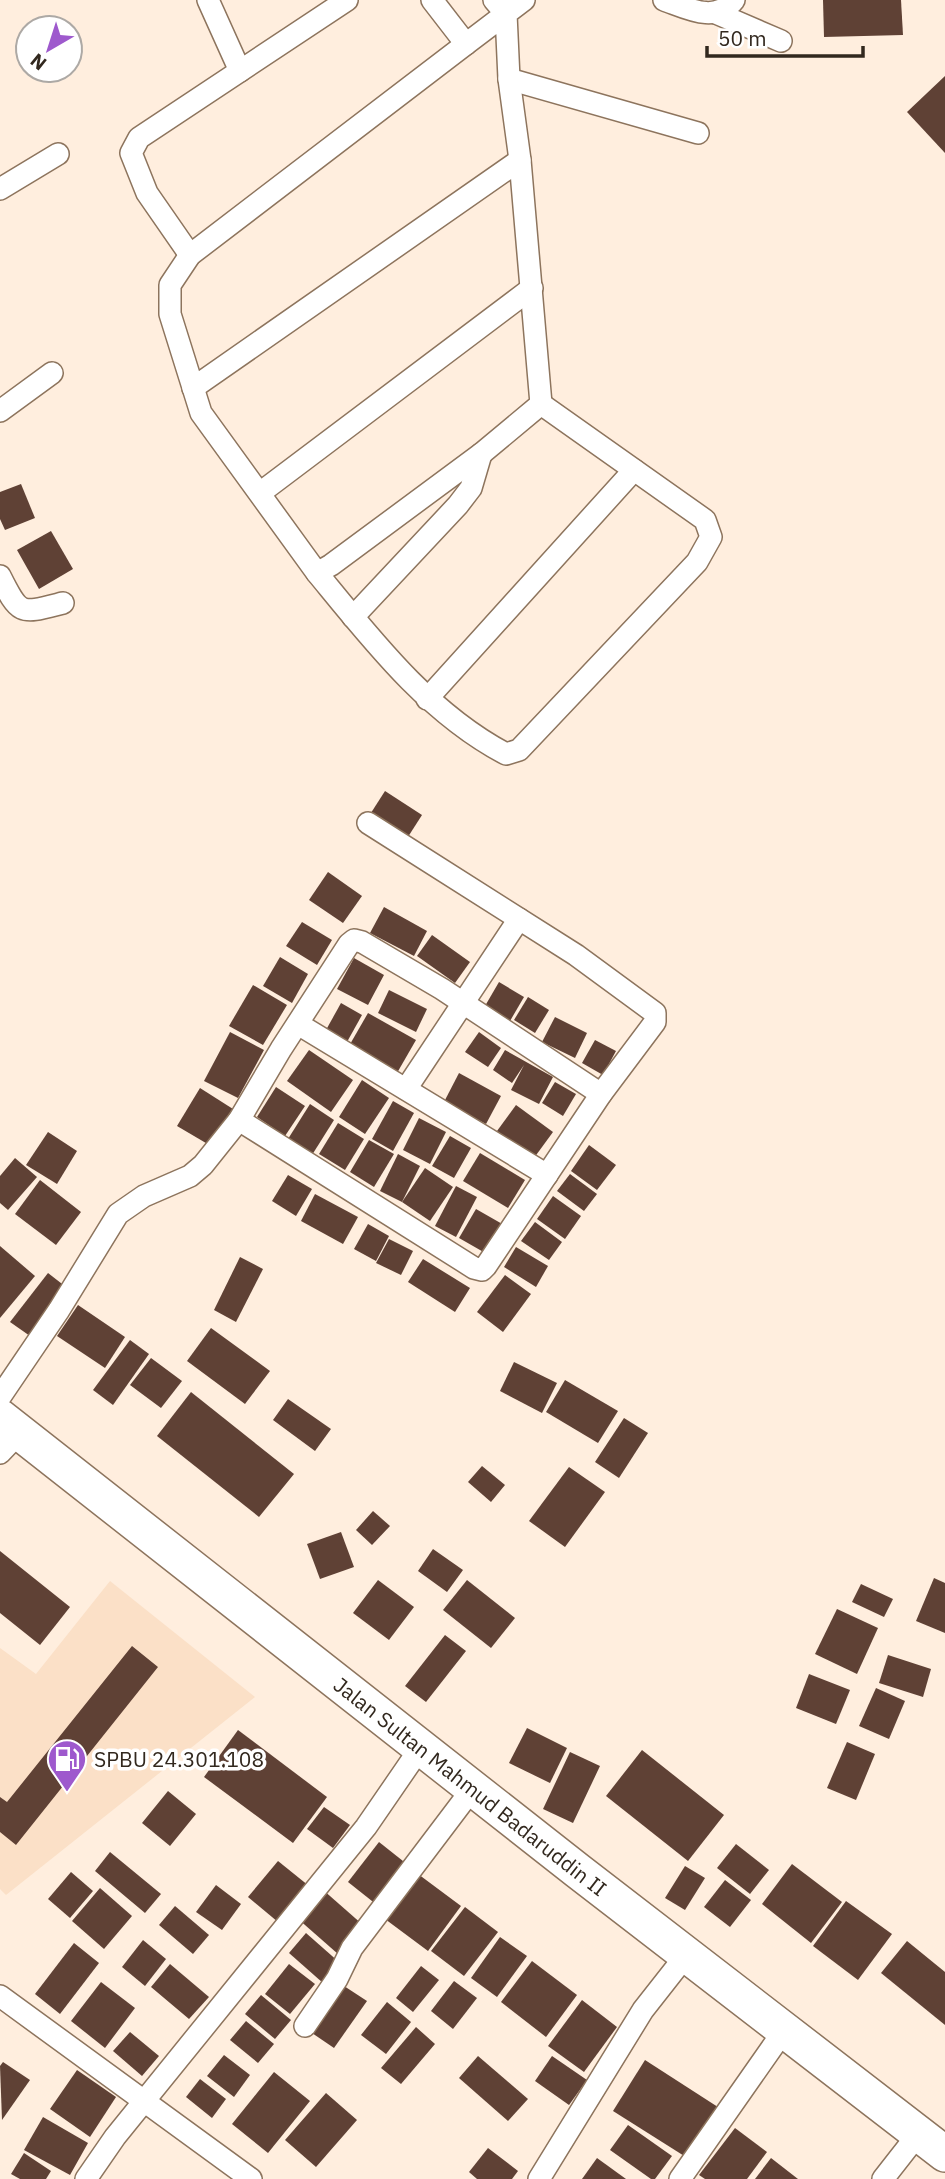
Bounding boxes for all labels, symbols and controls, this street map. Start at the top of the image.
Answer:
north arrow [14,14,84,84]
scale bar [707,14,863,58]
text: 50 m [718,24,767,52]
text: N [25,49,51,76]
street label: Jalan Sultan Mahmud Badaruddin II [328,1670,613,1902]
fuel station icon: SPBU 24.301.108 [46,1738,88,1793]
place label: SPBU 24.301.108 [94,1745,264,1773]

